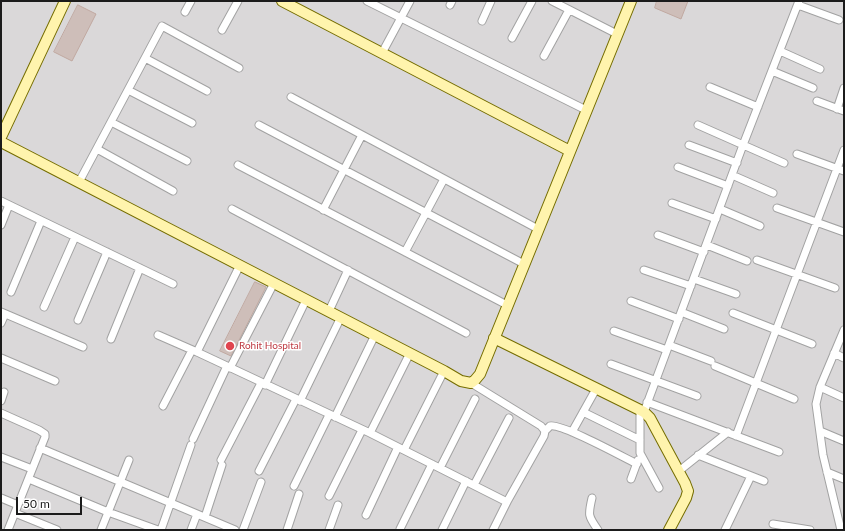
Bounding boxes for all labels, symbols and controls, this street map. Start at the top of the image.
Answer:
marker: Rohit Hospital [224,340,236,352]
place label: Rohit Hospital [239,340,301,352]
scale bar [18,489,84,515]
text: 50 m [23,496,50,511]

